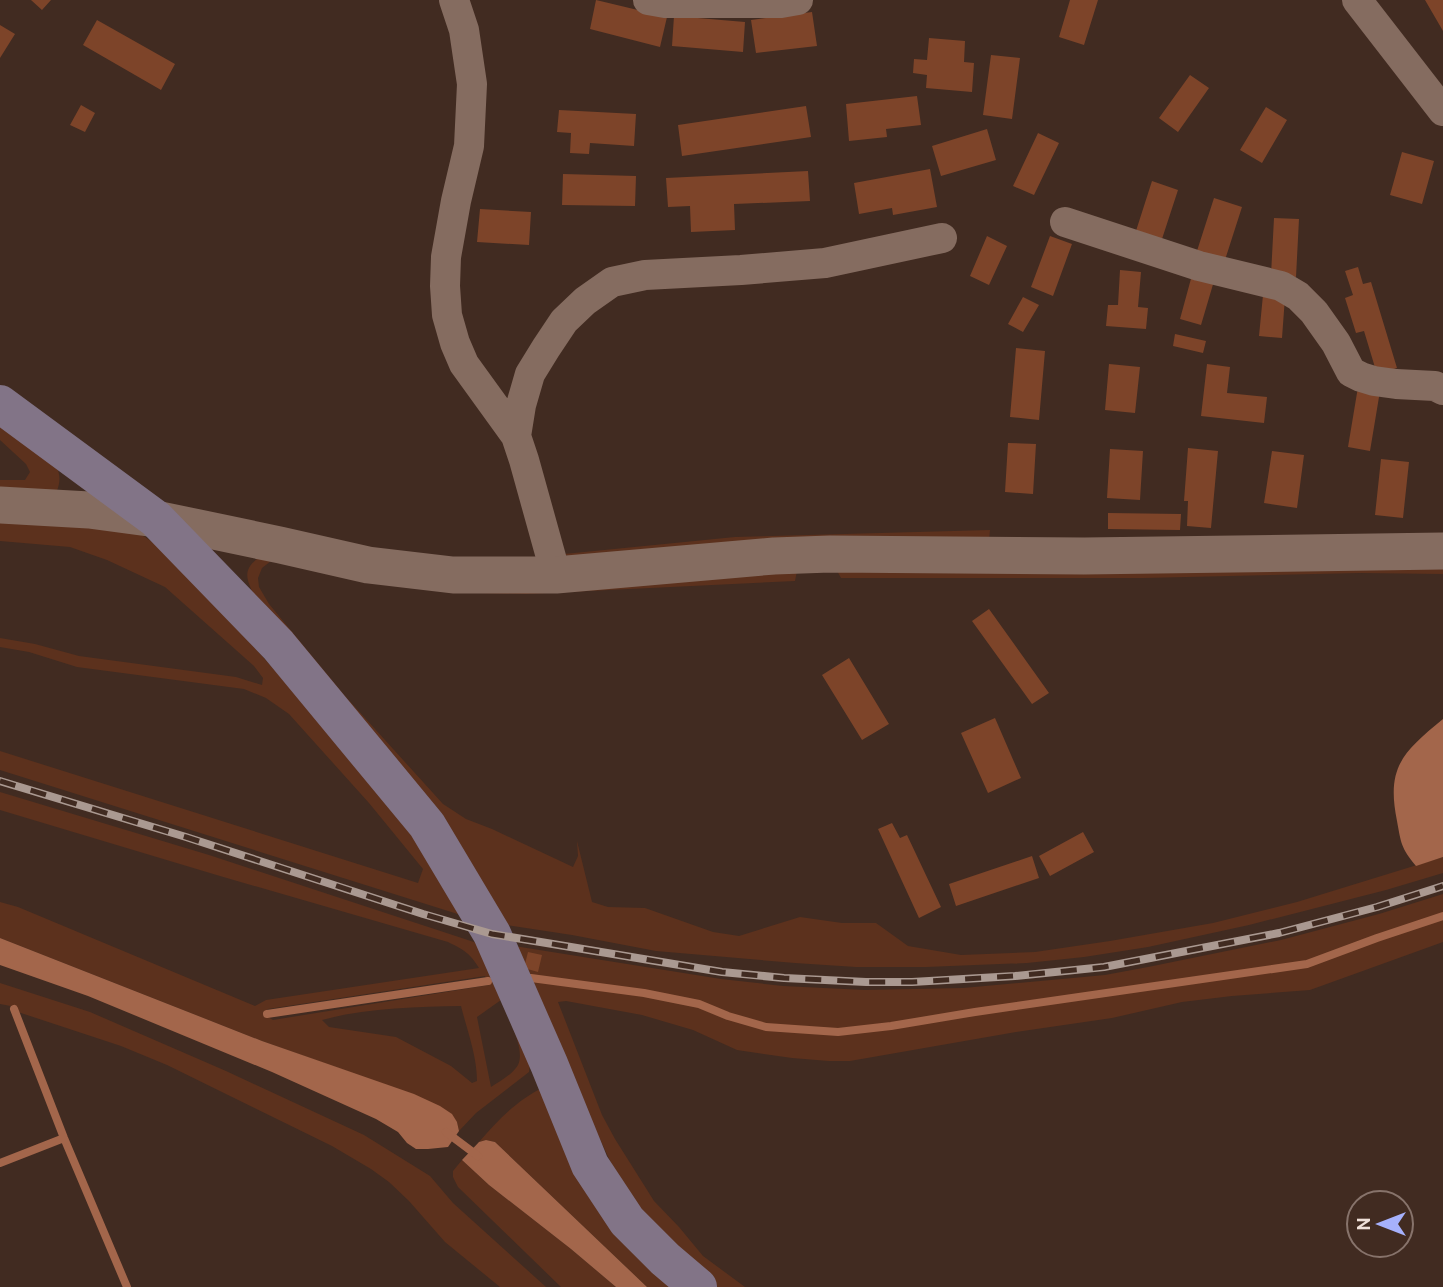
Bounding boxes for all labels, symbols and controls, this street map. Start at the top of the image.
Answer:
north arrow [1345,1189,1415,1259]
text: N [1353,1217,1377,1231]

